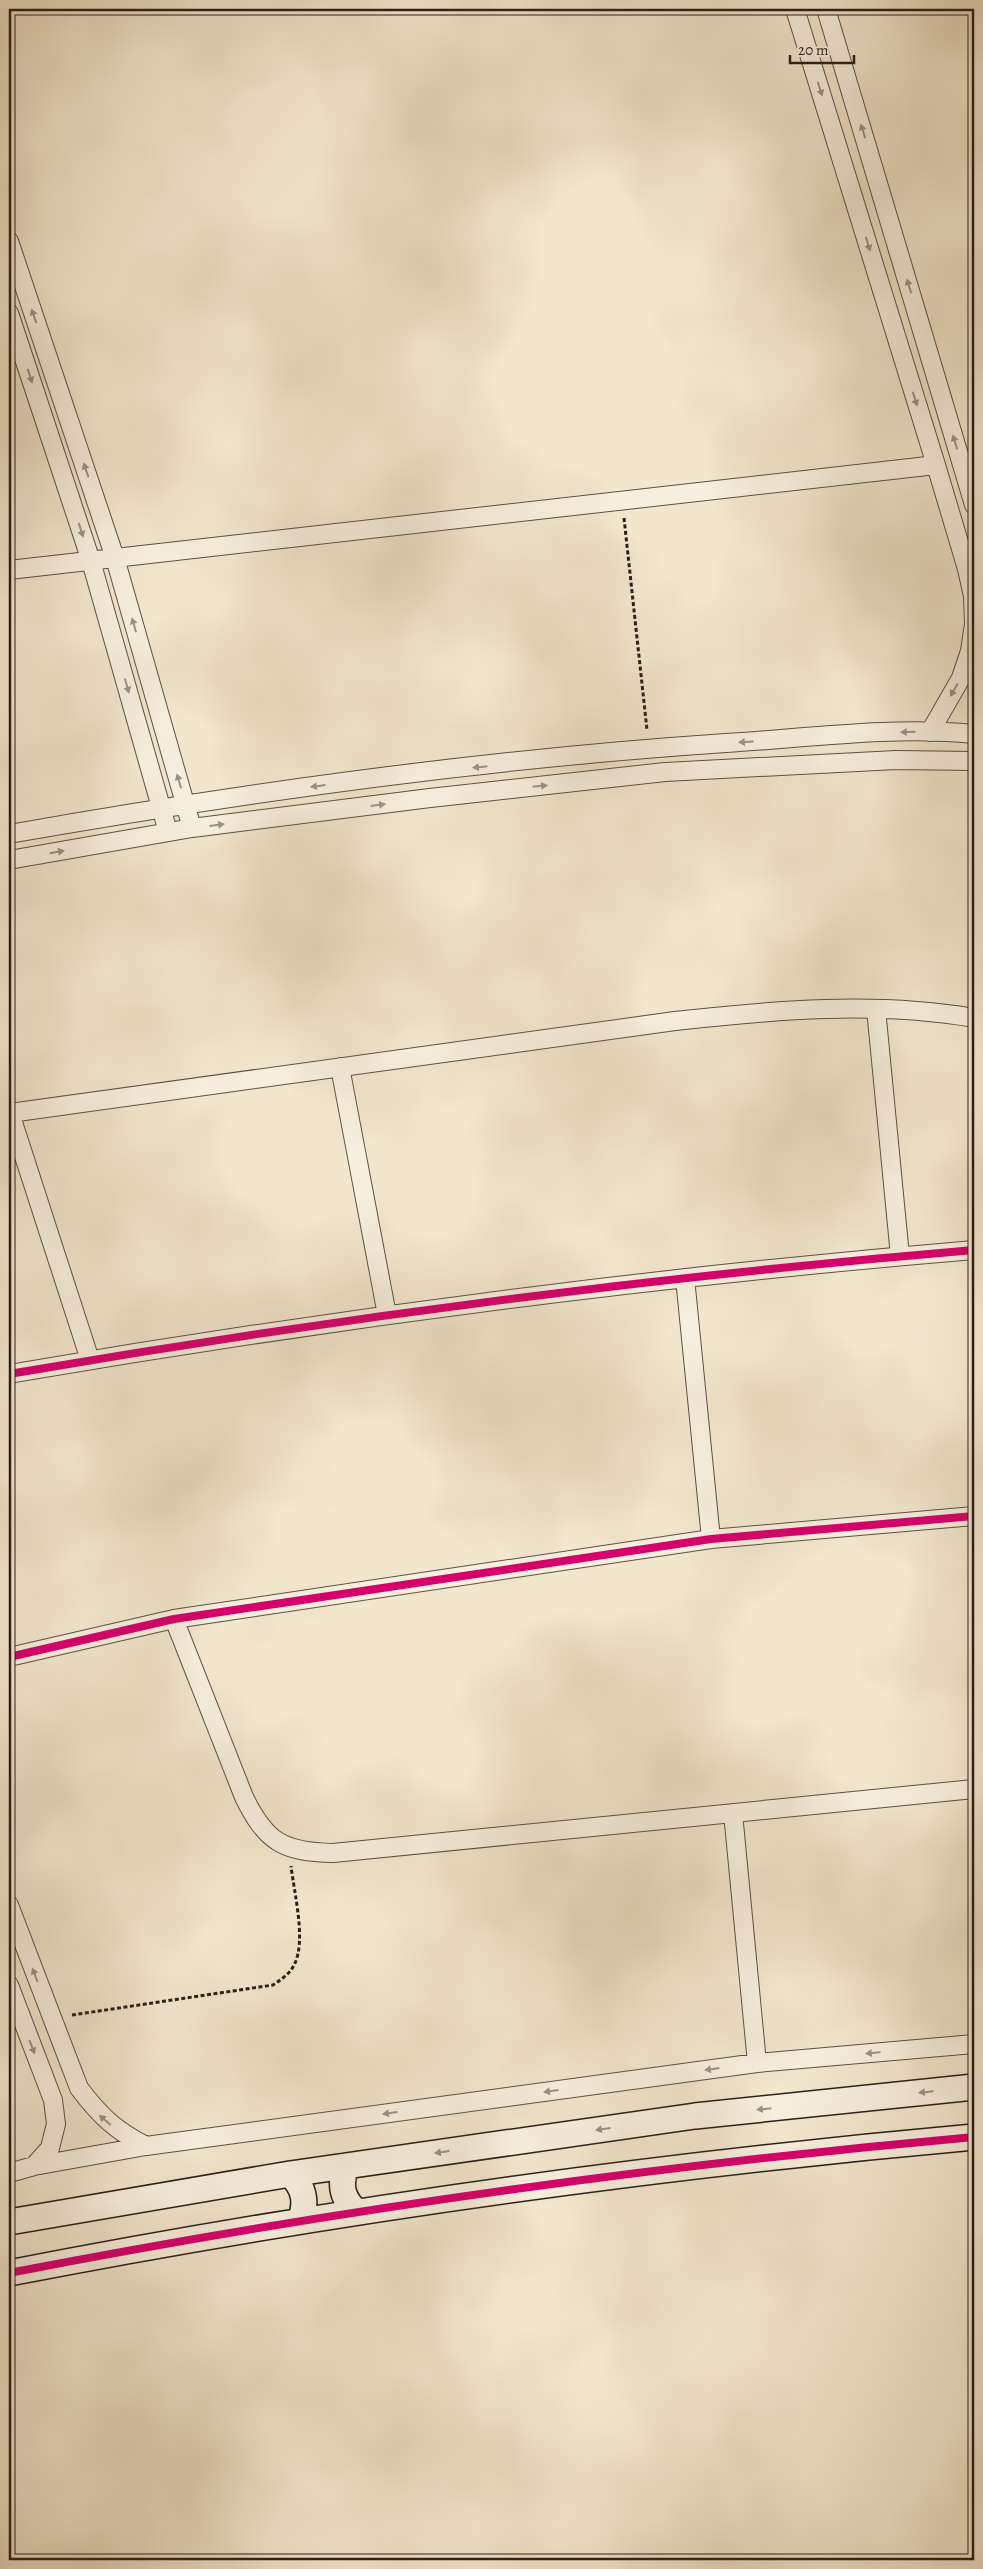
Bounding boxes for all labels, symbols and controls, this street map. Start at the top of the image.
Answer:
scale bar [790,32,854,64]
text: 20 m [798,40,829,60]
one-way arrow [816,81,824,96]
one-way arrow [858,123,866,138]
one-way arrow [864,237,872,252]
one-way arrow [904,279,912,294]
one-way arrow [30,308,38,323]
one-way arrow [27,369,34,384]
one-way arrow [912,392,920,407]
one-way arrow [951,434,959,449]
one-way arrow [81,463,89,478]
one-way arrow [78,523,86,538]
one-way arrow [130,618,138,633]
one-way arrow [124,679,132,694]
one-way arrow [950,682,958,697]
one-way arrow [900,728,916,736]
one-way arrow [738,738,754,746]
one-way arrow [471,763,487,771]
one-way arrow [175,774,183,789]
one-way arrow [310,782,326,790]
one-way arrow [532,782,548,790]
one-way arrow [371,800,387,808]
one-way arrow [209,821,225,829]
one-way arrow [49,847,65,855]
one-way arrow [31,1967,39,1982]
one-way arrow [28,2040,36,2055]
one-way arrow [865,2049,881,2057]
one-way arrow [703,2065,719,2073]
one-way arrow [542,2087,558,2095]
one-way arrow [917,2088,933,2096]
one-way arrow [756,2105,772,2113]
one-way arrow [381,2109,397,2117]
one-way arrow [100,2114,112,2126]
one-way arrow [595,2125,611,2133]
one-way arrow [434,2149,450,2157]

